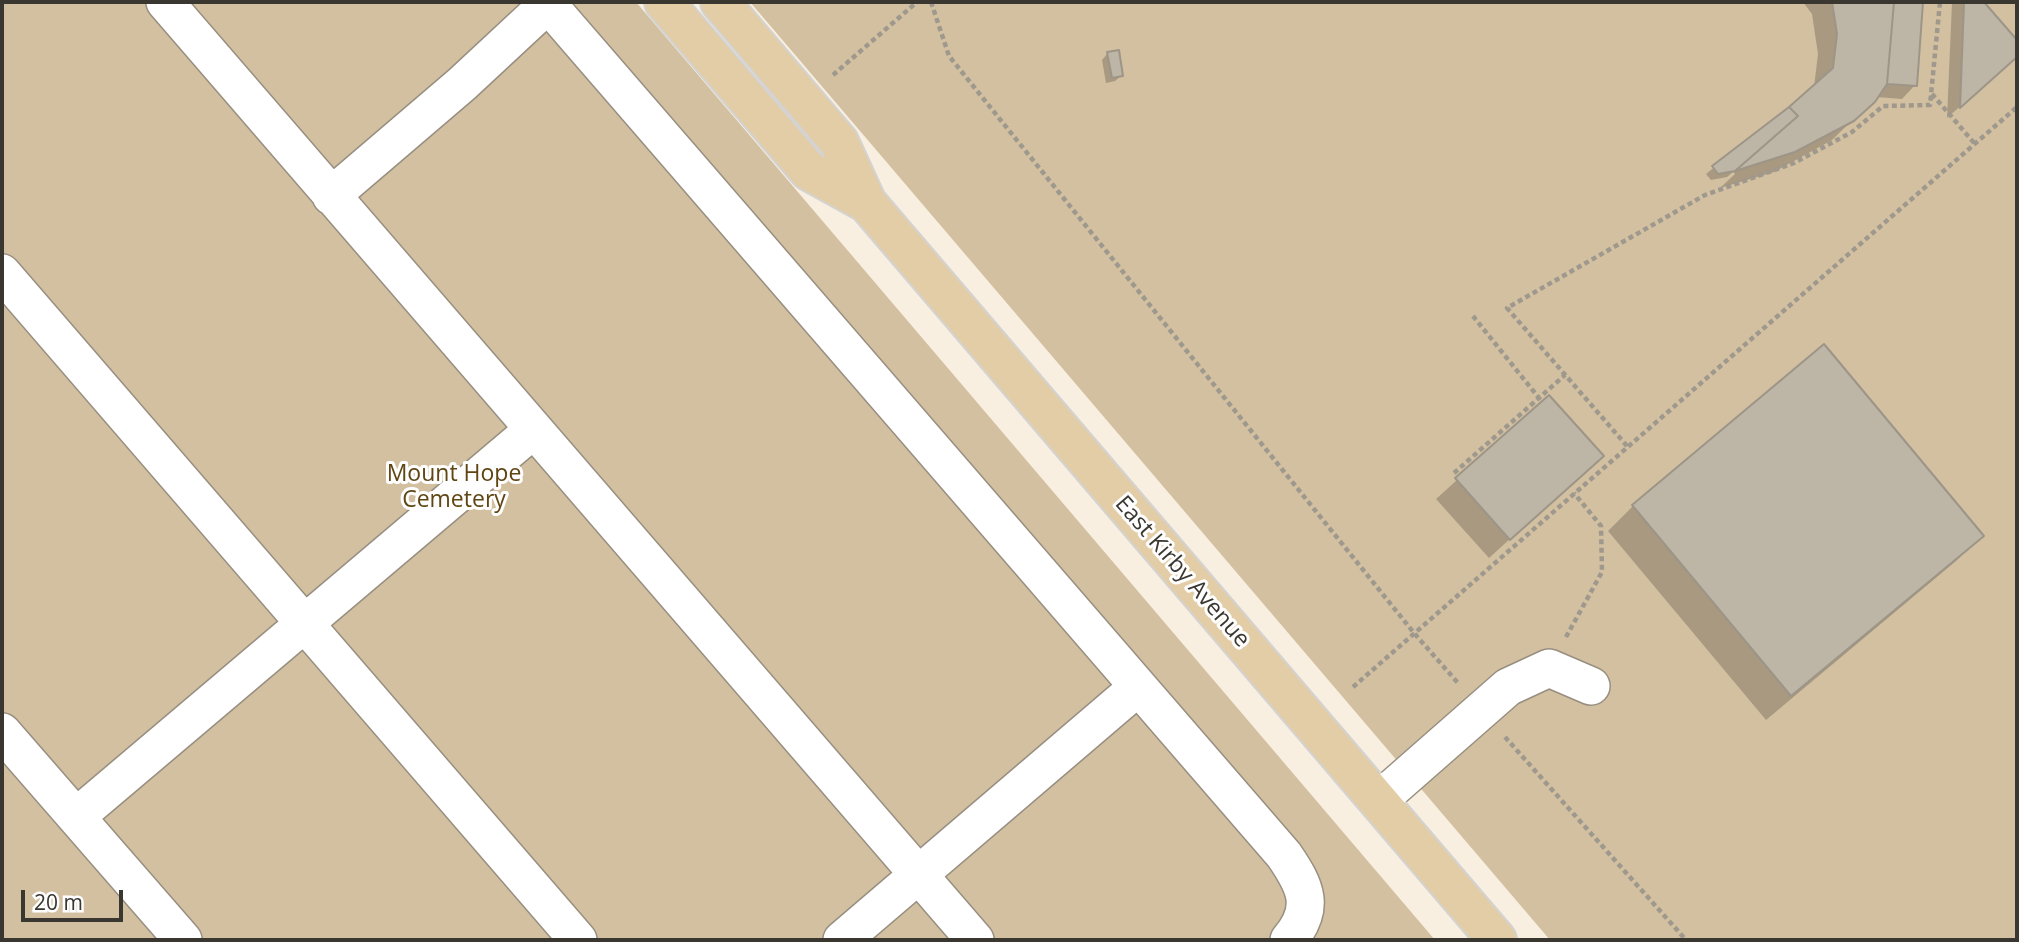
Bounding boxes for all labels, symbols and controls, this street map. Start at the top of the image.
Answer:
park label: Mount Hope Cemetery [387,460,521,514]
street label: East Kirby Avenue [1109,491,1255,653]
scale bar [24,876,126,920]
text: 20 m [34,888,83,916]

